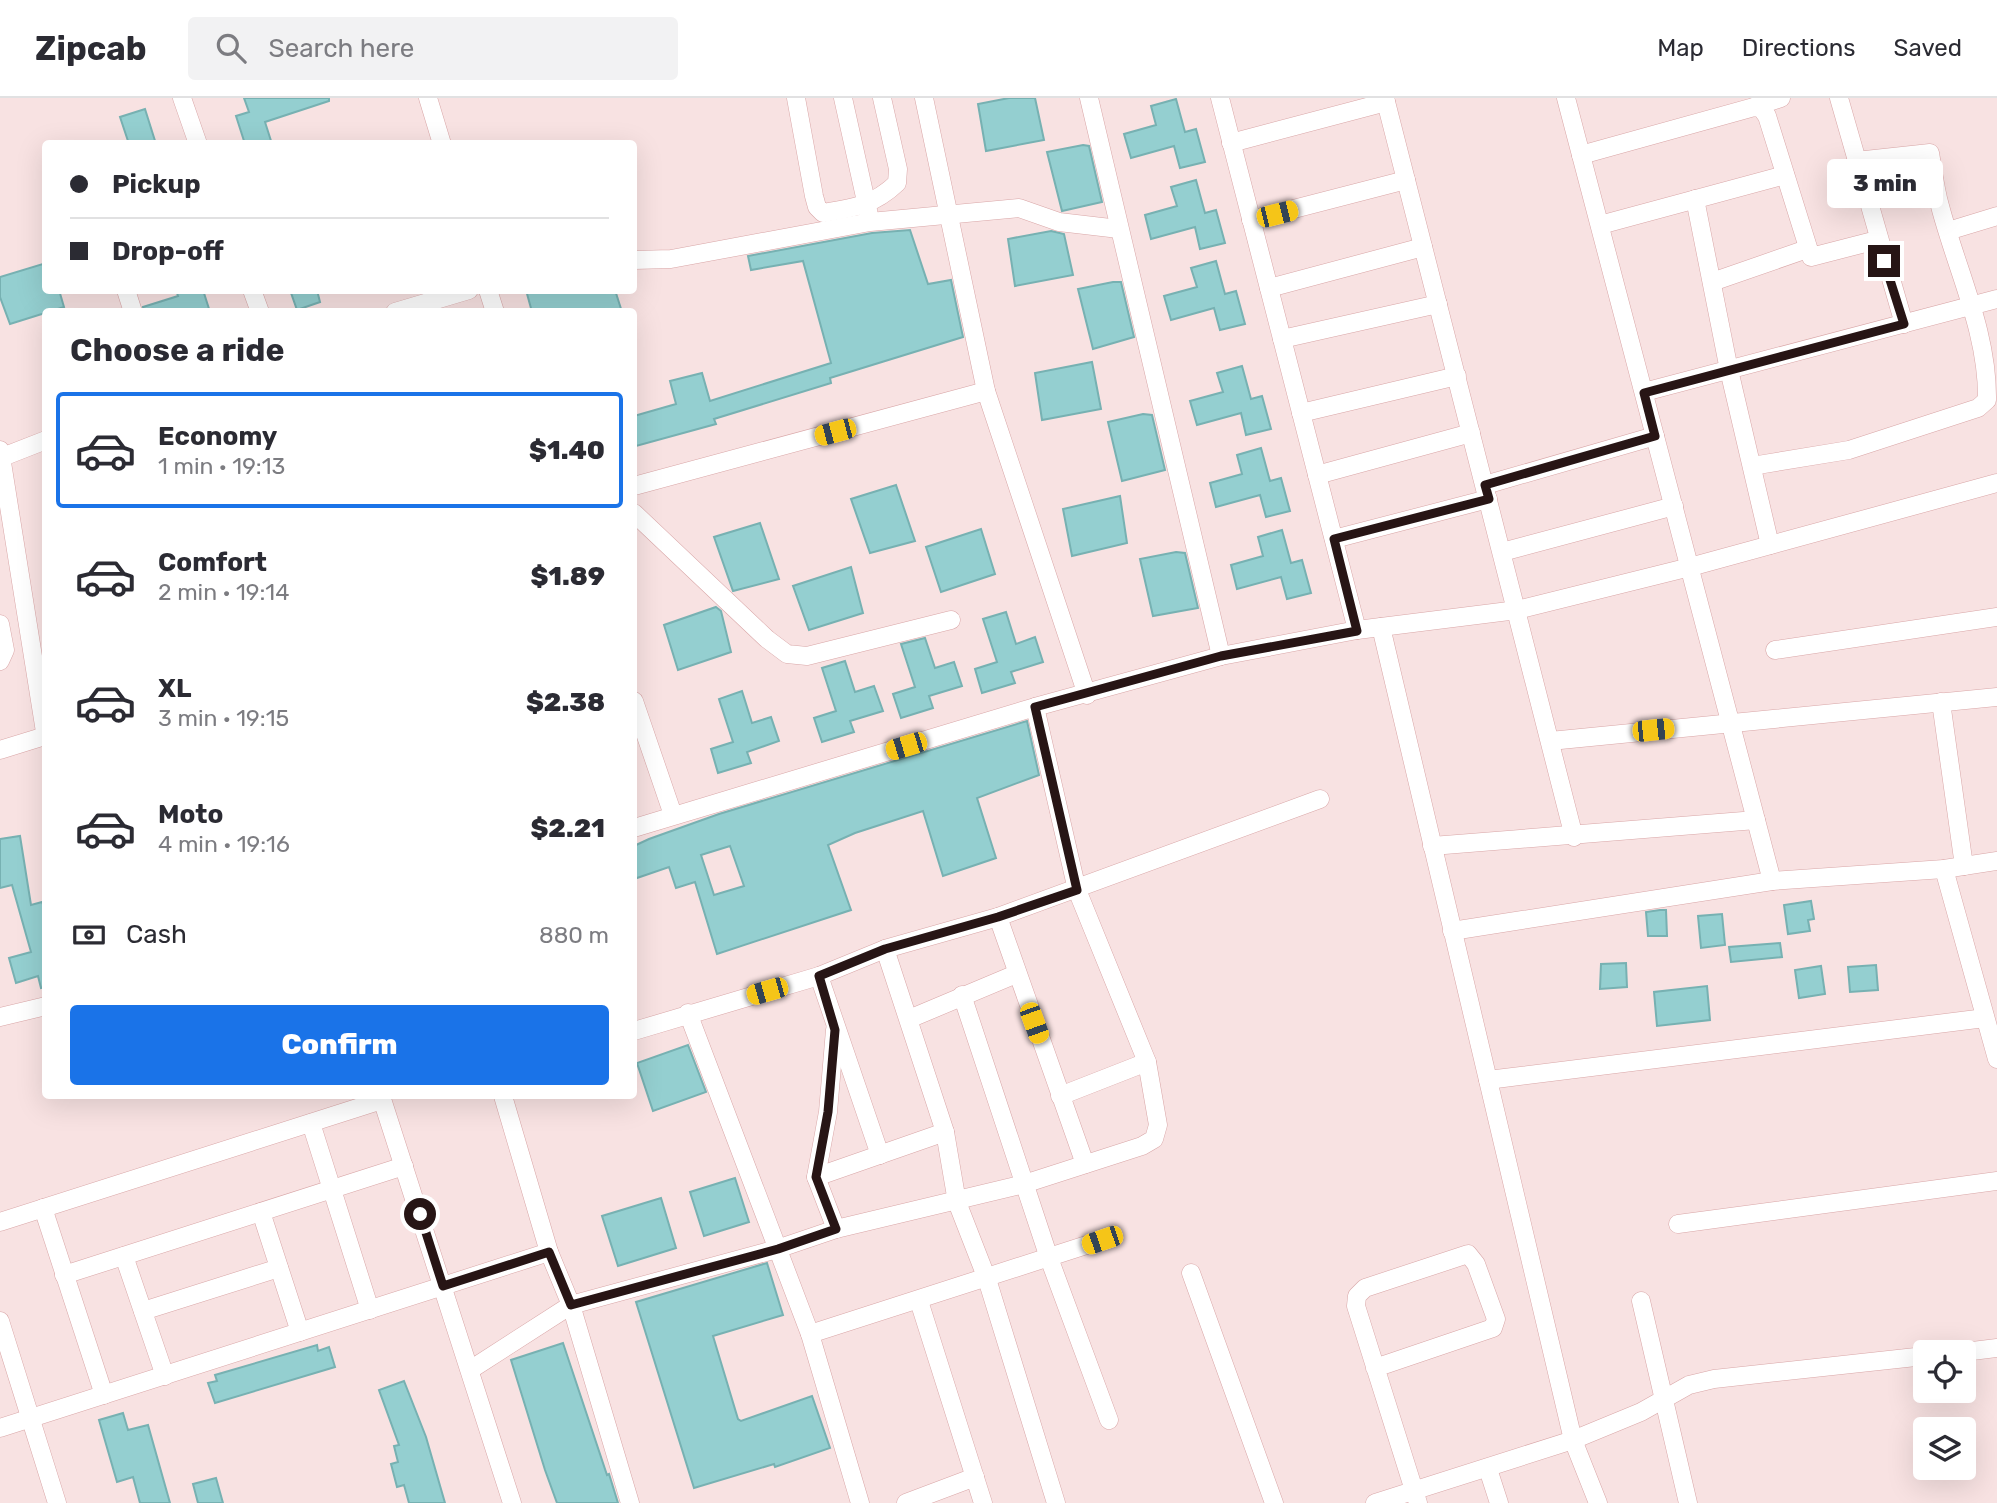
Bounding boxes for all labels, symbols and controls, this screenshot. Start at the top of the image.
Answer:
search box [188,17,678,80]
text: Zipcab [35,29,146,68]
icon: search [212,29,250,67]
text: Search here [268,33,414,64]
text: Map [1657,34,1704,62]
text: Directions [1742,34,1855,62]
text: Saved [1893,34,1962,62]
callout: 3 min [1826,159,1942,208]
text: Pickup [112,169,201,200]
text: 3 min [1853,169,1917,197]
car [1255,199,1300,229]
text: Drop-off [112,236,224,267]
route end [1868,245,1900,277]
text: Choose a ride [70,331,284,369]
car [812,416,859,448]
icon: car [74,419,137,482]
text: Economy [158,421,277,452]
text: $1.40 [529,435,605,466]
text: 1 min · 19:13 [158,452,285,480]
icon: car [74,545,137,608]
text: Comfort [158,547,267,578]
text: $1.89 [530,561,605,592]
text: 2 min · 19:14 [158,578,289,606]
icon: car [74,671,137,734]
text: XL [158,673,191,704]
text: $2.38 [526,687,605,718]
text: 3 min · 19:15 [158,704,289,732]
car [1632,717,1675,743]
car [883,730,930,762]
icon: car [74,797,137,860]
text: Moto [158,799,223,830]
text: $2.21 [530,813,605,844]
text: 4 min · 19:16 [158,830,290,858]
icon: cash [70,916,108,954]
text: Cash [126,919,187,950]
text: 880 m [539,921,609,949]
car [744,975,791,1007]
car [1017,1000,1052,1046]
button: Confirm [70,1005,609,1085]
route start [404,1198,436,1230]
car [1079,1223,1126,1257]
map controls [1913,1340,1976,1480]
button: locate [1913,1340,1976,1403]
button: layers [1913,1417,1976,1480]

